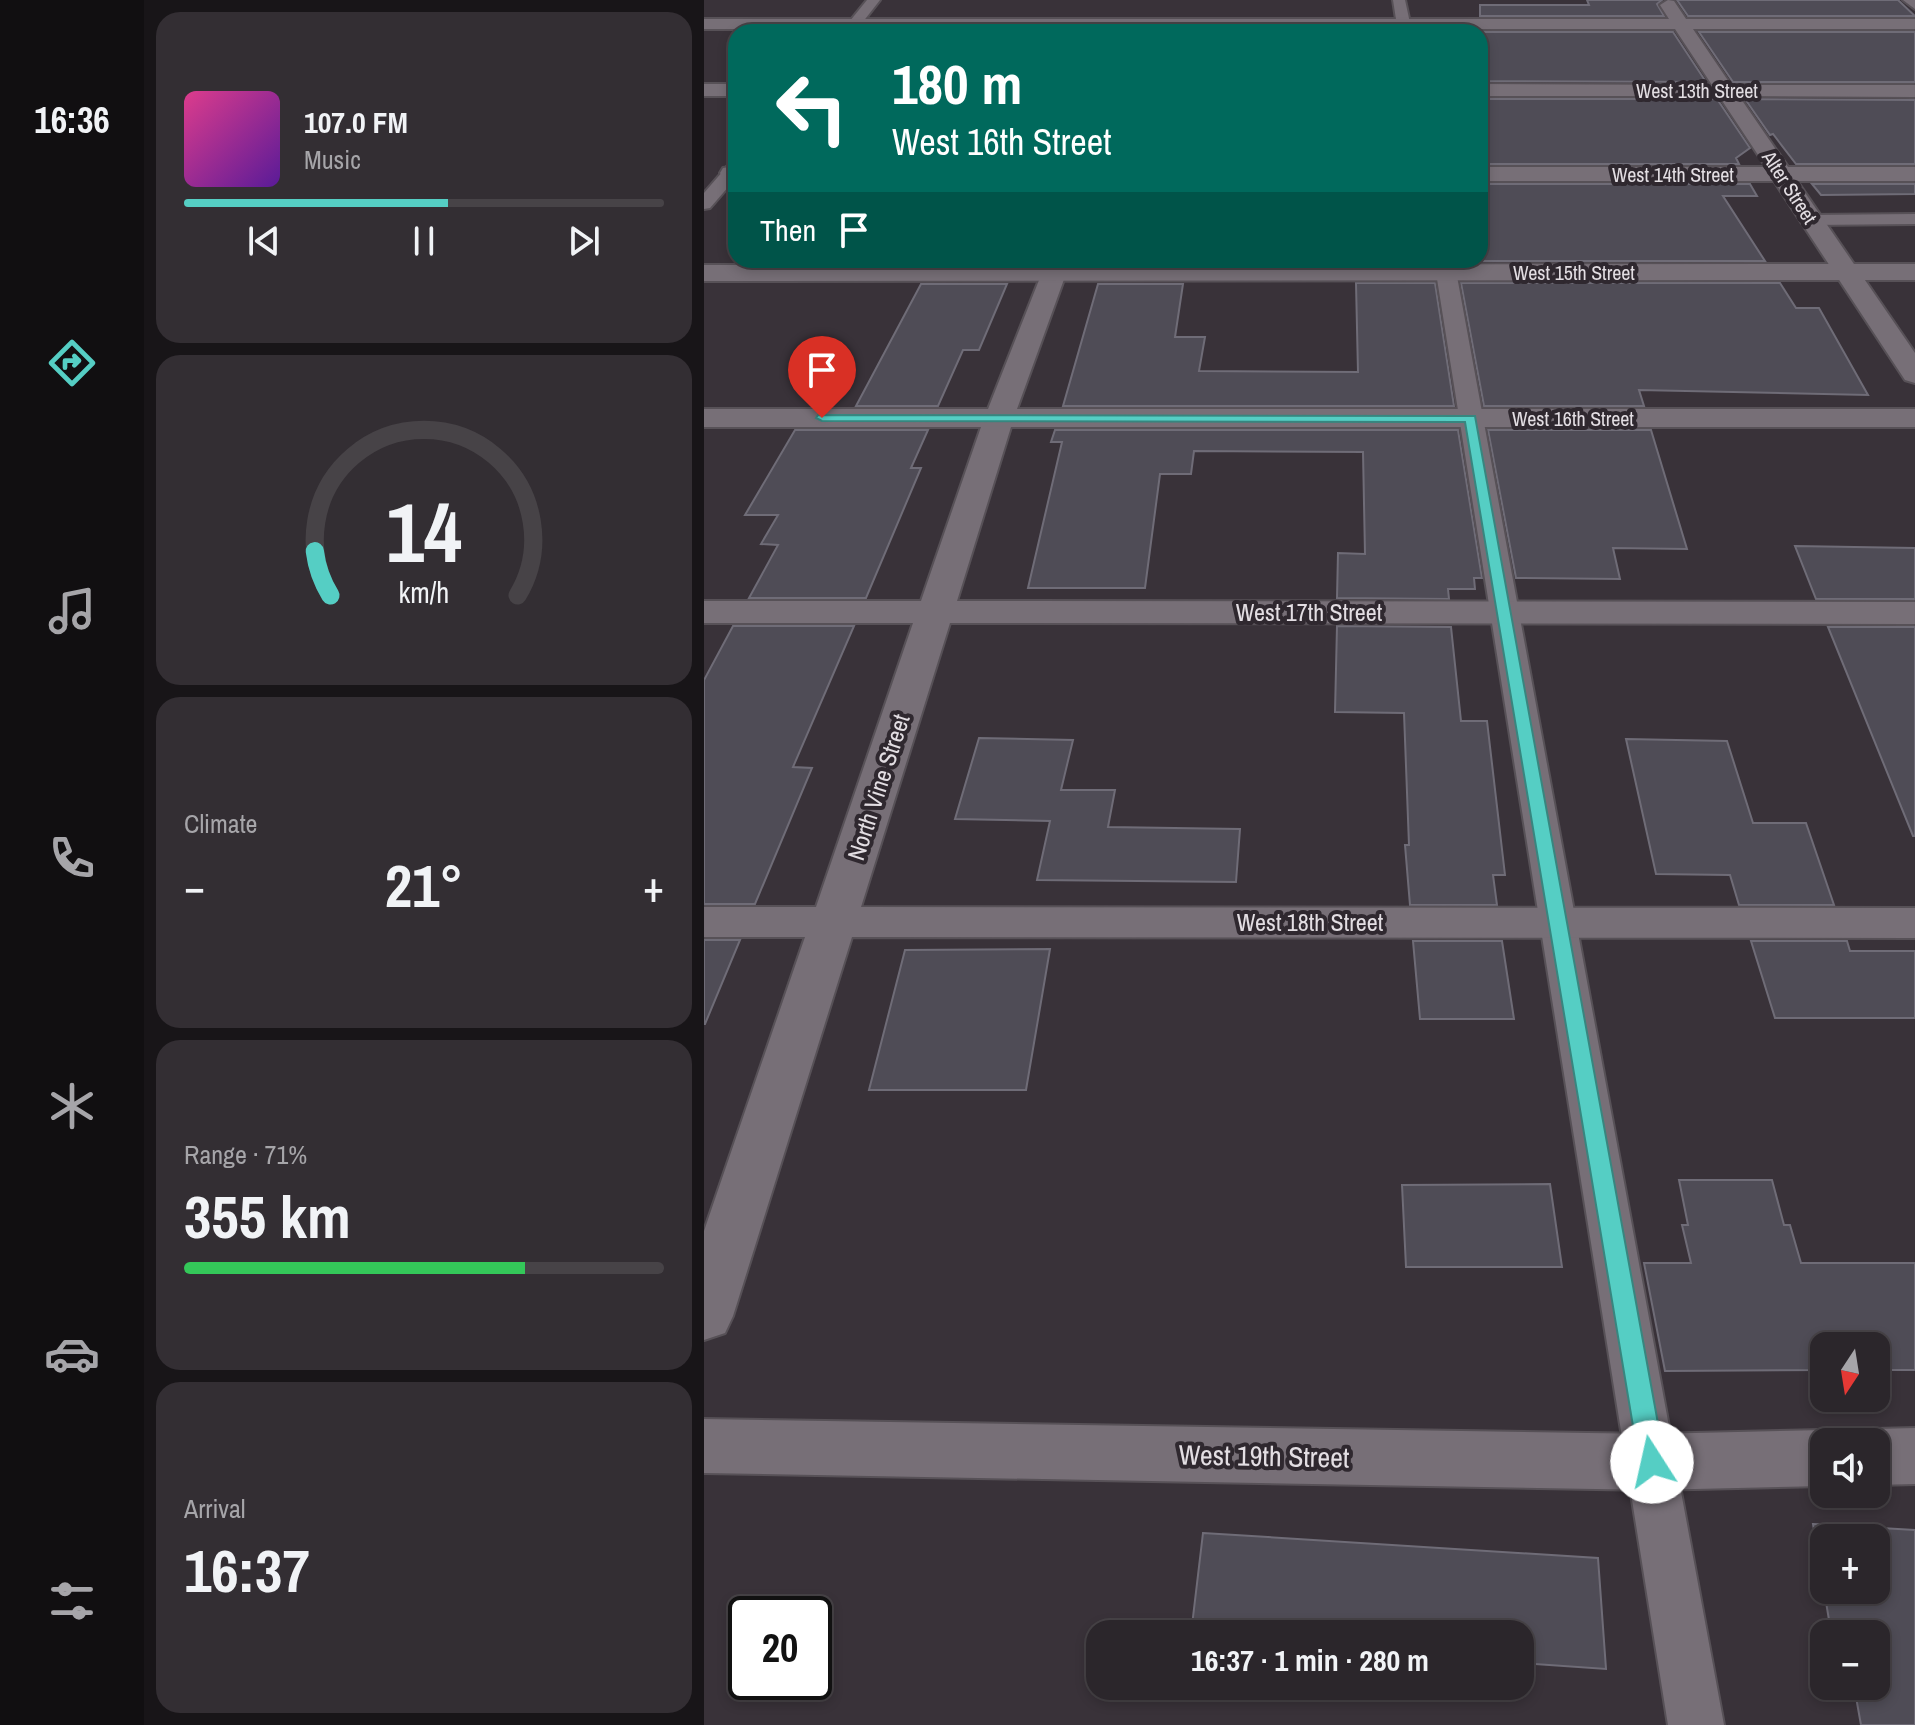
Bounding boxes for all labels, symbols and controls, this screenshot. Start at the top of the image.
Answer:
text: 180 m [892,46,1022,121]
icon: left [760,56,864,160]
street label: West 13th Street [1636,77,1758,104]
text: 16:36 [34,96,110,144]
text: 107.0 FM [304,102,408,142]
text: West 16th Street [892,118,1111,166]
text: Music [304,142,361,177]
street label: Alter Street [1756,144,1824,229]
street label: West 14th Street [1612,161,1734,188]
icon: arrive [832,208,876,252]
text: Then [760,210,816,250]
icon: previous [242,219,286,263]
icon: pause [402,219,446,263]
icon: next [562,219,606,263]
street label: West 15th Street [1513,259,1635,286]
icon: directions [44,335,100,391]
pin [788,336,856,418]
icon: arrive [800,348,844,392]
street label: West 16th Street [1512,405,1634,432]
text: 14 [386,475,462,587]
text: km/h [399,573,449,612]
icon: music [44,583,100,639]
street label: West 17th Street [1236,596,1383,628]
street label: North Vine Street [839,709,917,864]
text: Climate [184,806,257,841]
icon: phone [44,830,100,886]
text: 21° [385,845,463,926]
text: − [184,856,205,916]
text: + [643,856,664,916]
street label: West 18th Street [1237,906,1384,938]
icon: climate [44,1078,100,1134]
text: Range · 71% [184,1137,307,1172]
text: 355 km [184,1176,351,1257]
icon: car [44,1326,100,1382]
north arrow [1810,1332,1890,1412]
map controls [1810,1332,1890,1700]
position arrow [1610,1420,1694,1504]
button: sound [1810,1428,1890,1508]
street label: West 19th Street [1178,1436,1350,1476]
text: Arrival [184,1491,246,1526]
button: + [1810,1524,1890,1604]
text: 16:37 [184,1530,310,1611]
icon: filters [44,1573,100,1629]
speed limit sign: 20 [728,1596,832,1700]
button: − [1810,1620,1890,1700]
text: 16:37 · 1 min · 280 m [1191,1640,1429,1680]

